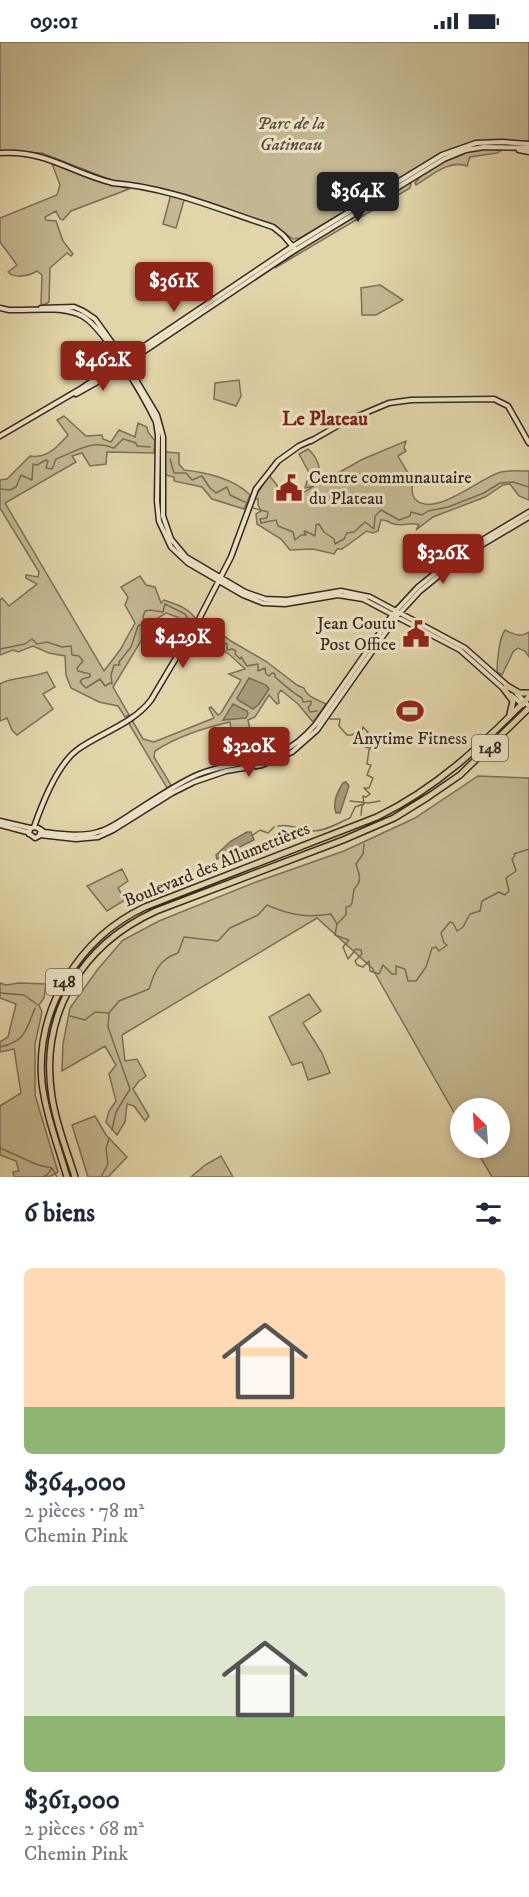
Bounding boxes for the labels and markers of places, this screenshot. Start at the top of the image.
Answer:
pin: $364K [316,172,400,223]
pin: $361K [132,262,216,313]
pin: $462K [61,341,145,392]
place label: Centre communautaire du Plateau [309,467,472,510]
public building icon: Centre communautaire du Plateau [274,473,304,503]
pin: $326K [401,534,485,585]
place label: Jean Coutu Post Office [315,613,396,656]
pin: $429K [141,618,225,669]
public building icon: Jean Coutu Post Office [401,619,431,649]
sports icon: Anytime Fitness [395,696,425,726]
pin: $320K [207,727,291,778]
place label: Anytime Fitness [353,728,467,750]

